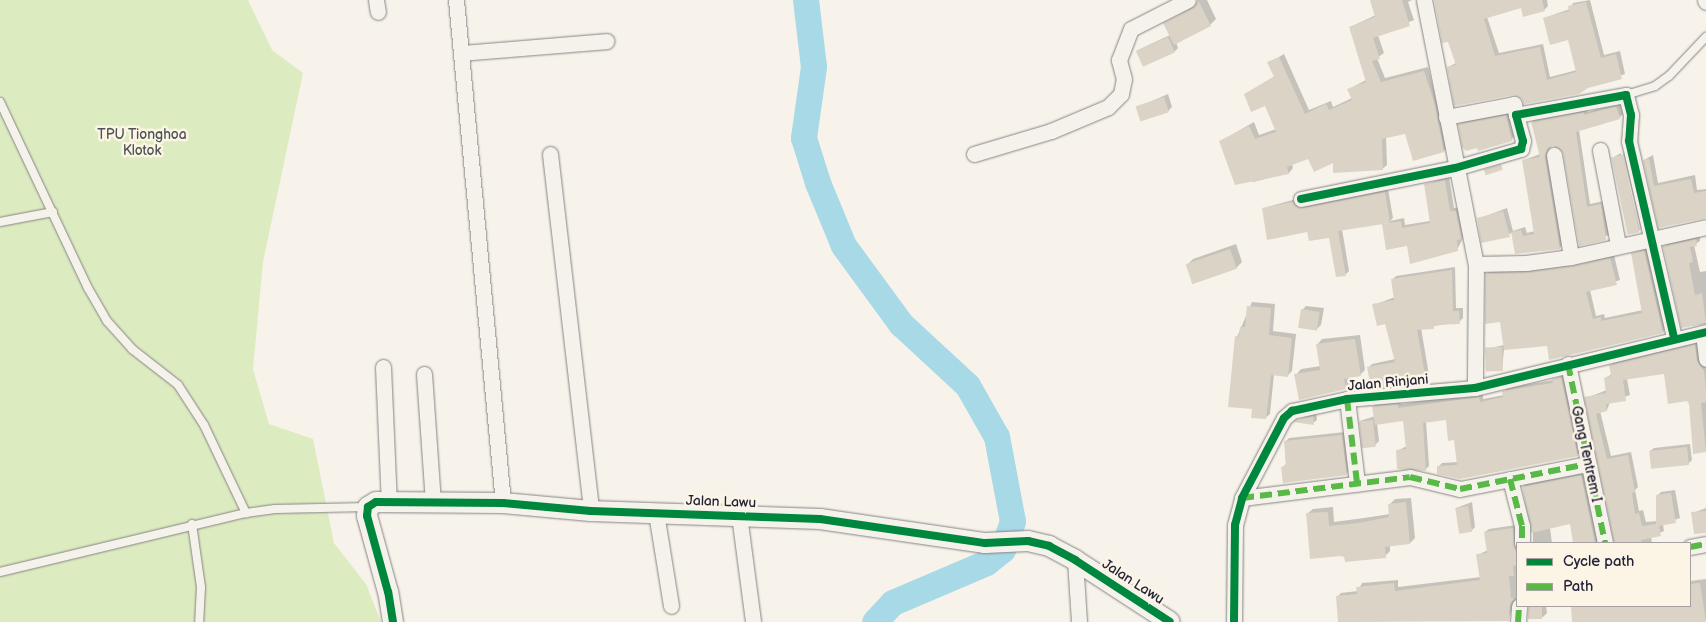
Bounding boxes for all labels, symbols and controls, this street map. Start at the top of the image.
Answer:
park label: TPU Tionghoa Klotok [97,127,187,160]
street label: Jalan Rinjani [1347,371,1429,395]
street label: Gang Tentrem I [1568,404,1604,504]
street label: Jalan Lawu [686,492,756,512]
legend [1516,542,1691,607]
text: Cycle path [1563,552,1634,571]
street label: Jalan Lawu [1099,556,1167,608]
text: Path [1563,577,1593,596]

